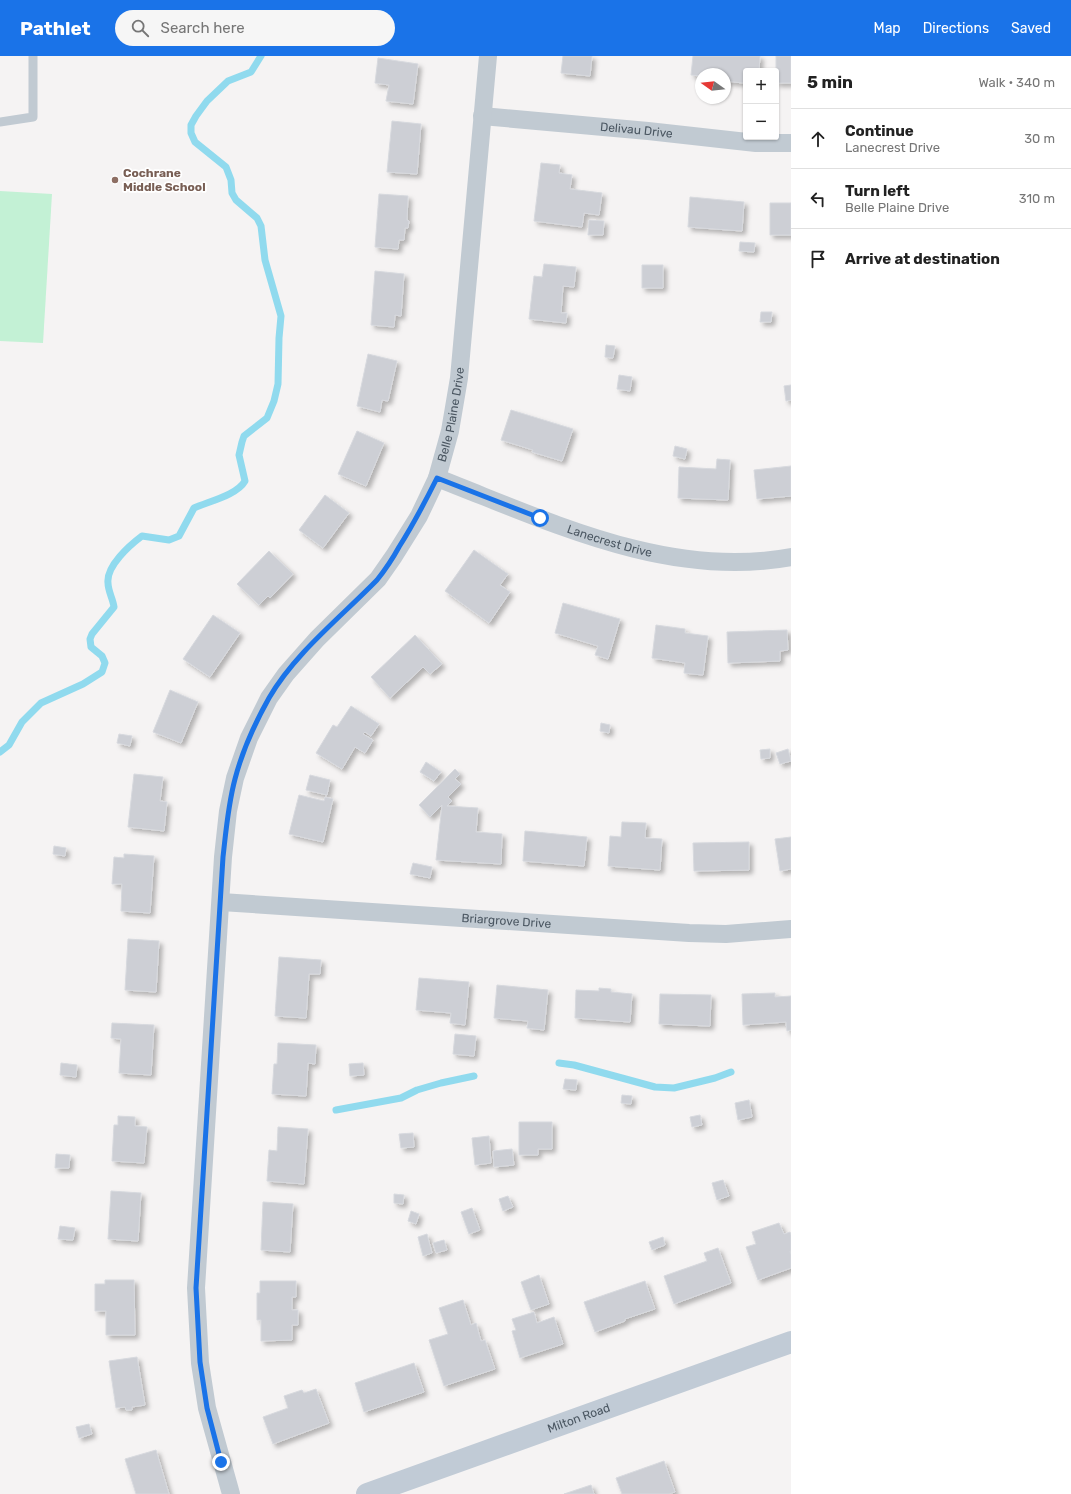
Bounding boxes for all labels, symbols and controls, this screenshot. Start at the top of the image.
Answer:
search box [115,10,395,46]
text: Pathlet [20,17,91,40]
icon: search [129,17,151,39]
text: Search here [161,19,245,37]
text: Map [874,20,901,37]
text: Directions [923,20,989,37]
text: Saved [1011,20,1051,37]
north arrow [695,68,731,104]
map controls [743,68,779,140]
button: + [743,68,779,104]
text: 5 min [807,72,853,92]
text: Walk · 340 m [978,75,1055,90]
button: − [743,104,779,140]
street label: Delivau Drive [599,120,674,141]
text: Continue [845,122,914,140]
icon: ahead [807,128,829,150]
text: 30 m [1024,131,1055,146]
text: Lanecrest Drive [845,140,940,155]
place label: Cochrane Middle School [123,166,206,194]
marker: Cochrane Middle School [110,175,120,185]
text: Turn left [845,182,910,200]
icon: left [807,188,829,210]
text: 310 m [1019,191,1055,206]
text: Belle Plaine Drive [845,200,949,215]
icon: arrive [807,248,829,270]
text: Arrive at destination [845,250,1000,268]
street label: Belle Plaine Drive [435,366,467,464]
route start [531,509,549,527]
street label: Lanecrest Drive [565,522,654,560]
street label: Briargrove Drive [461,911,552,931]
street label: Milton Road [546,1400,612,1436]
route end [212,1453,230,1471]

